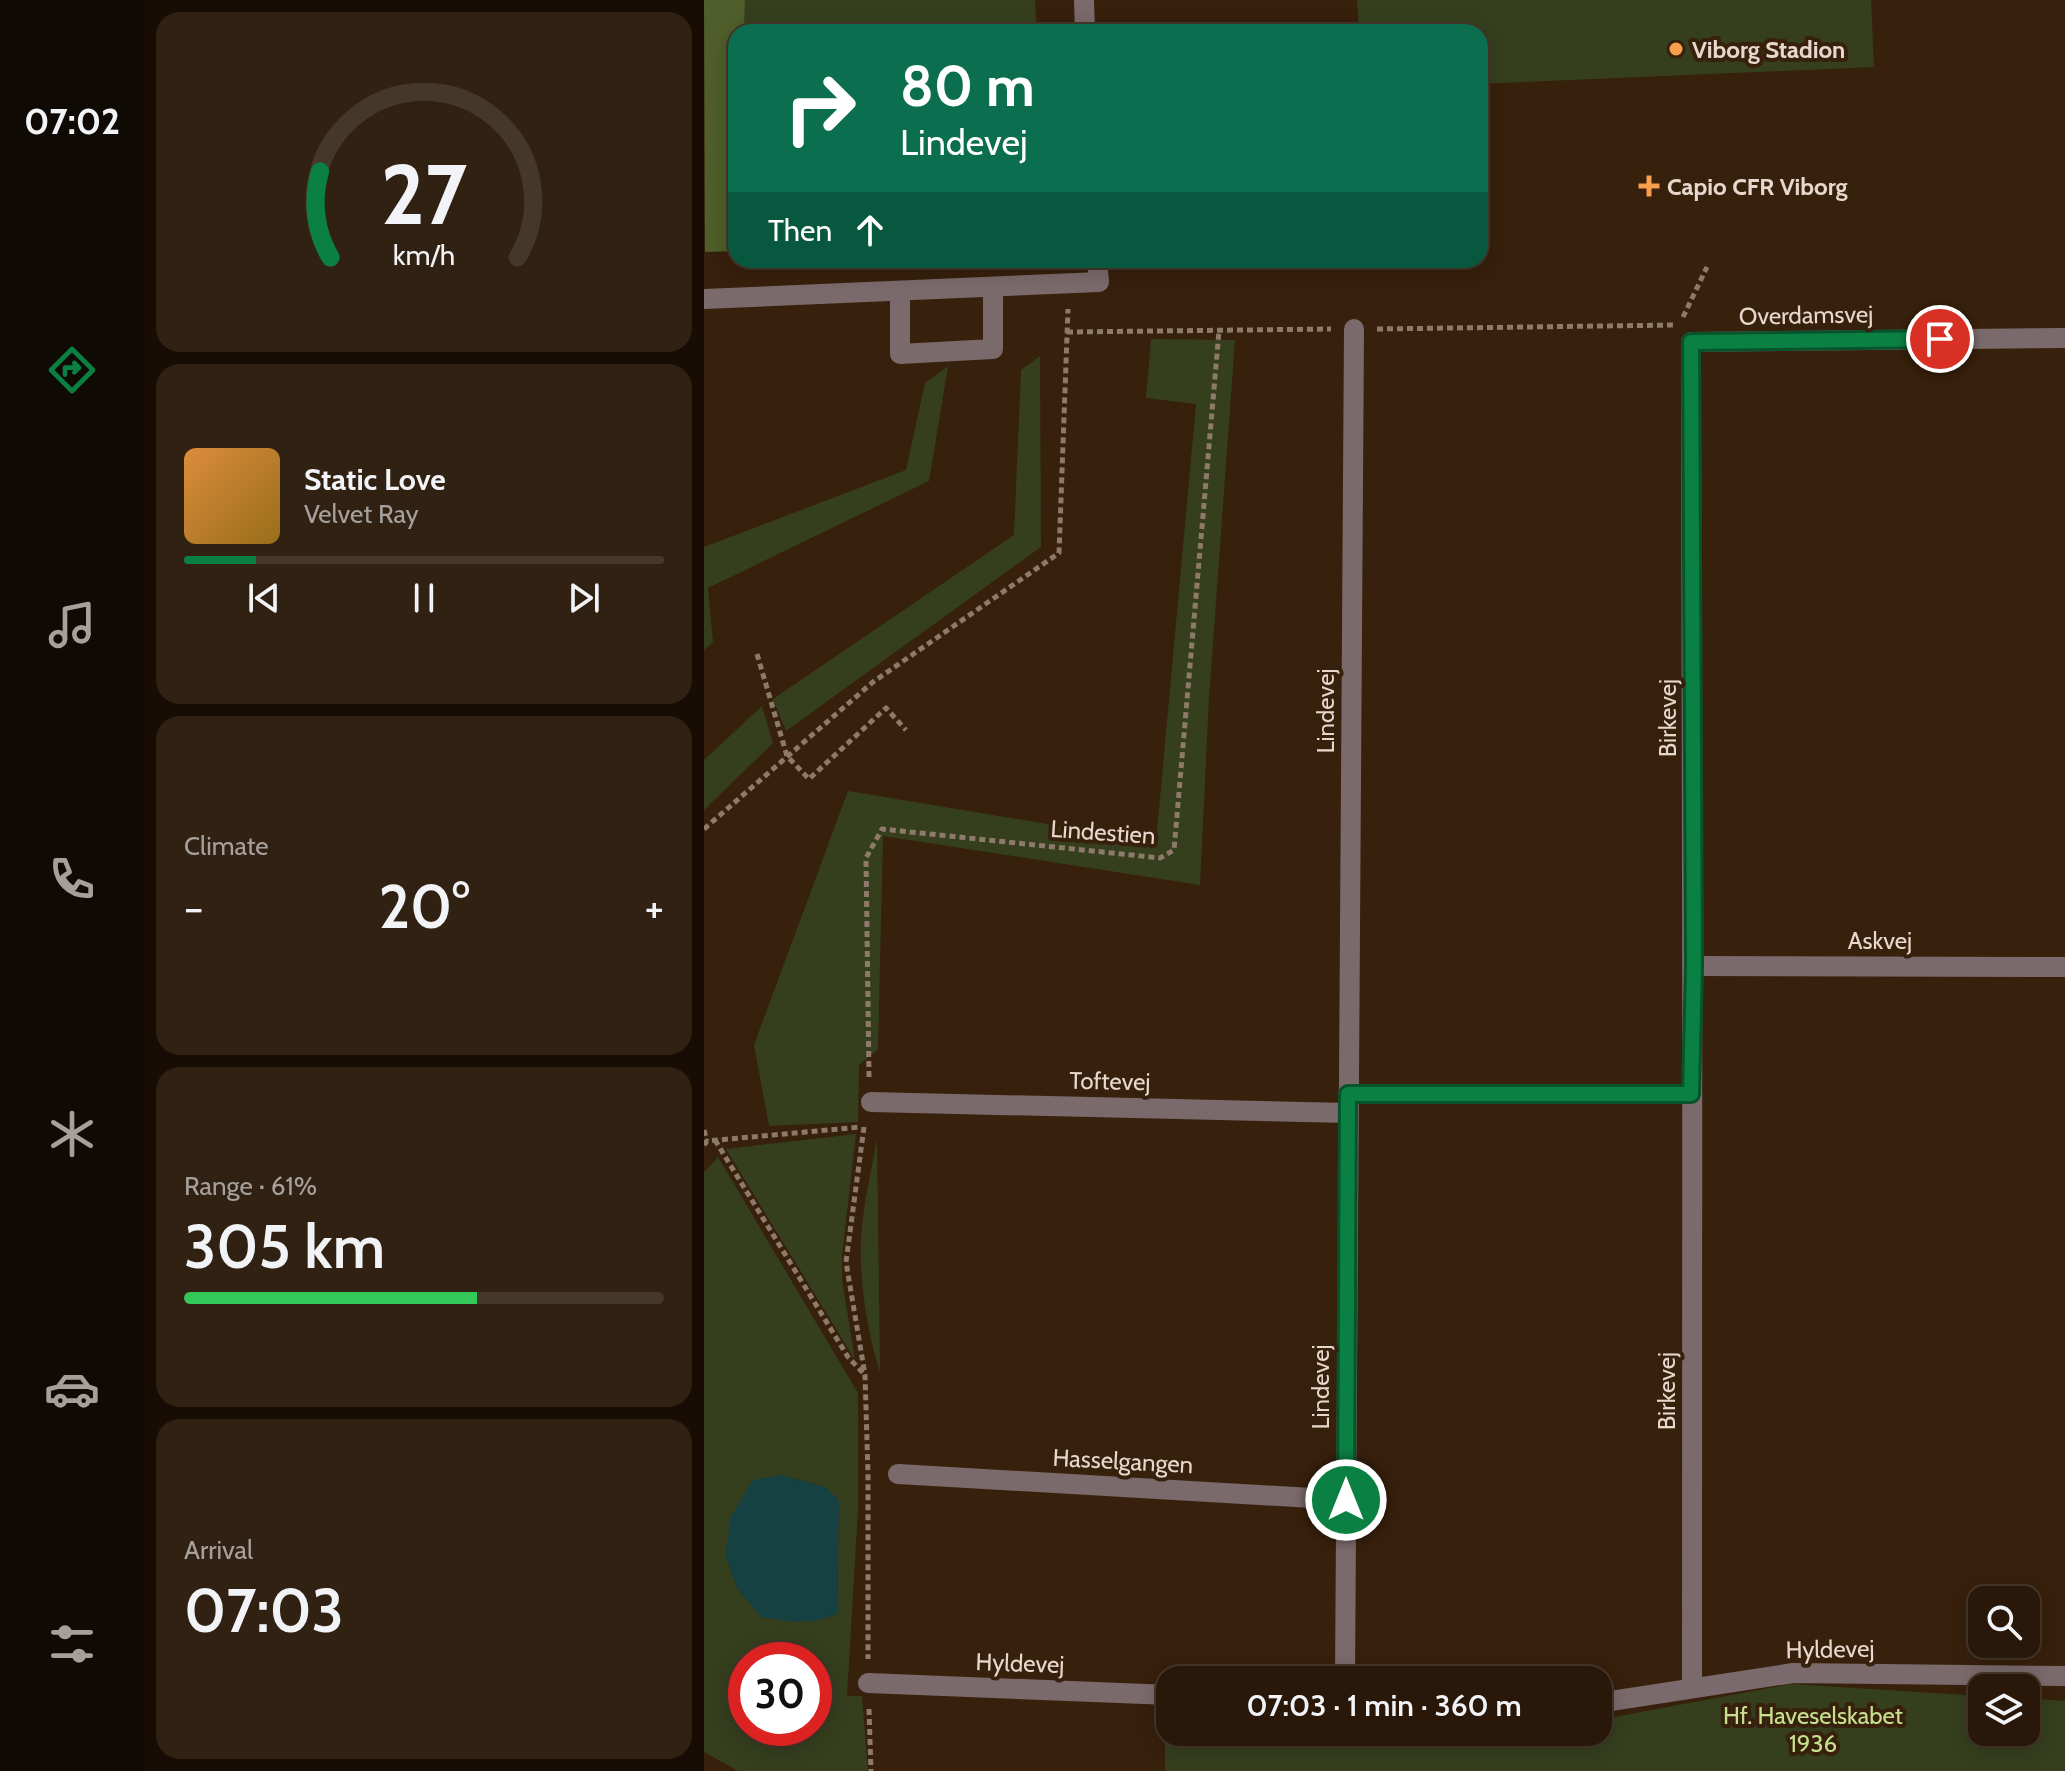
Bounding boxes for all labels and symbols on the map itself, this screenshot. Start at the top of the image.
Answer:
place label: Viborg Stadion [1692,35,1845,64]
marker: Viborg Stadion [1667,40,1685,58]
place label: Capio CFR Viborg [1667,172,1848,201]
marker: Capio CFR Viborg [1638,175,1660,197]
street label: Overdamsvej [1739,299,1873,331]
pin [1906,305,1974,373]
street label: Lindevej [1311,668,1340,754]
street label: Birkevej [1653,679,1682,757]
street label: Lindestien [1050,814,1156,850]
street label: Askvej [1848,926,1912,955]
street label: Toftevej [1069,1066,1151,1096]
street label: Lindevej [1306,1344,1335,1430]
street label: Birkevej [1652,1352,1681,1430]
street label: Hasselgangen [1052,1443,1194,1479]
position arrow [1304,1458,1388,1542]
street label: Hyldevej [1785,1634,1875,1664]
speed limit sign: 30 [728,1642,832,1746]
street label: Hyldevej [975,1647,1065,1679]
park label: Hf. Haveselskabet 1936 [1723,1701,1903,1758]

